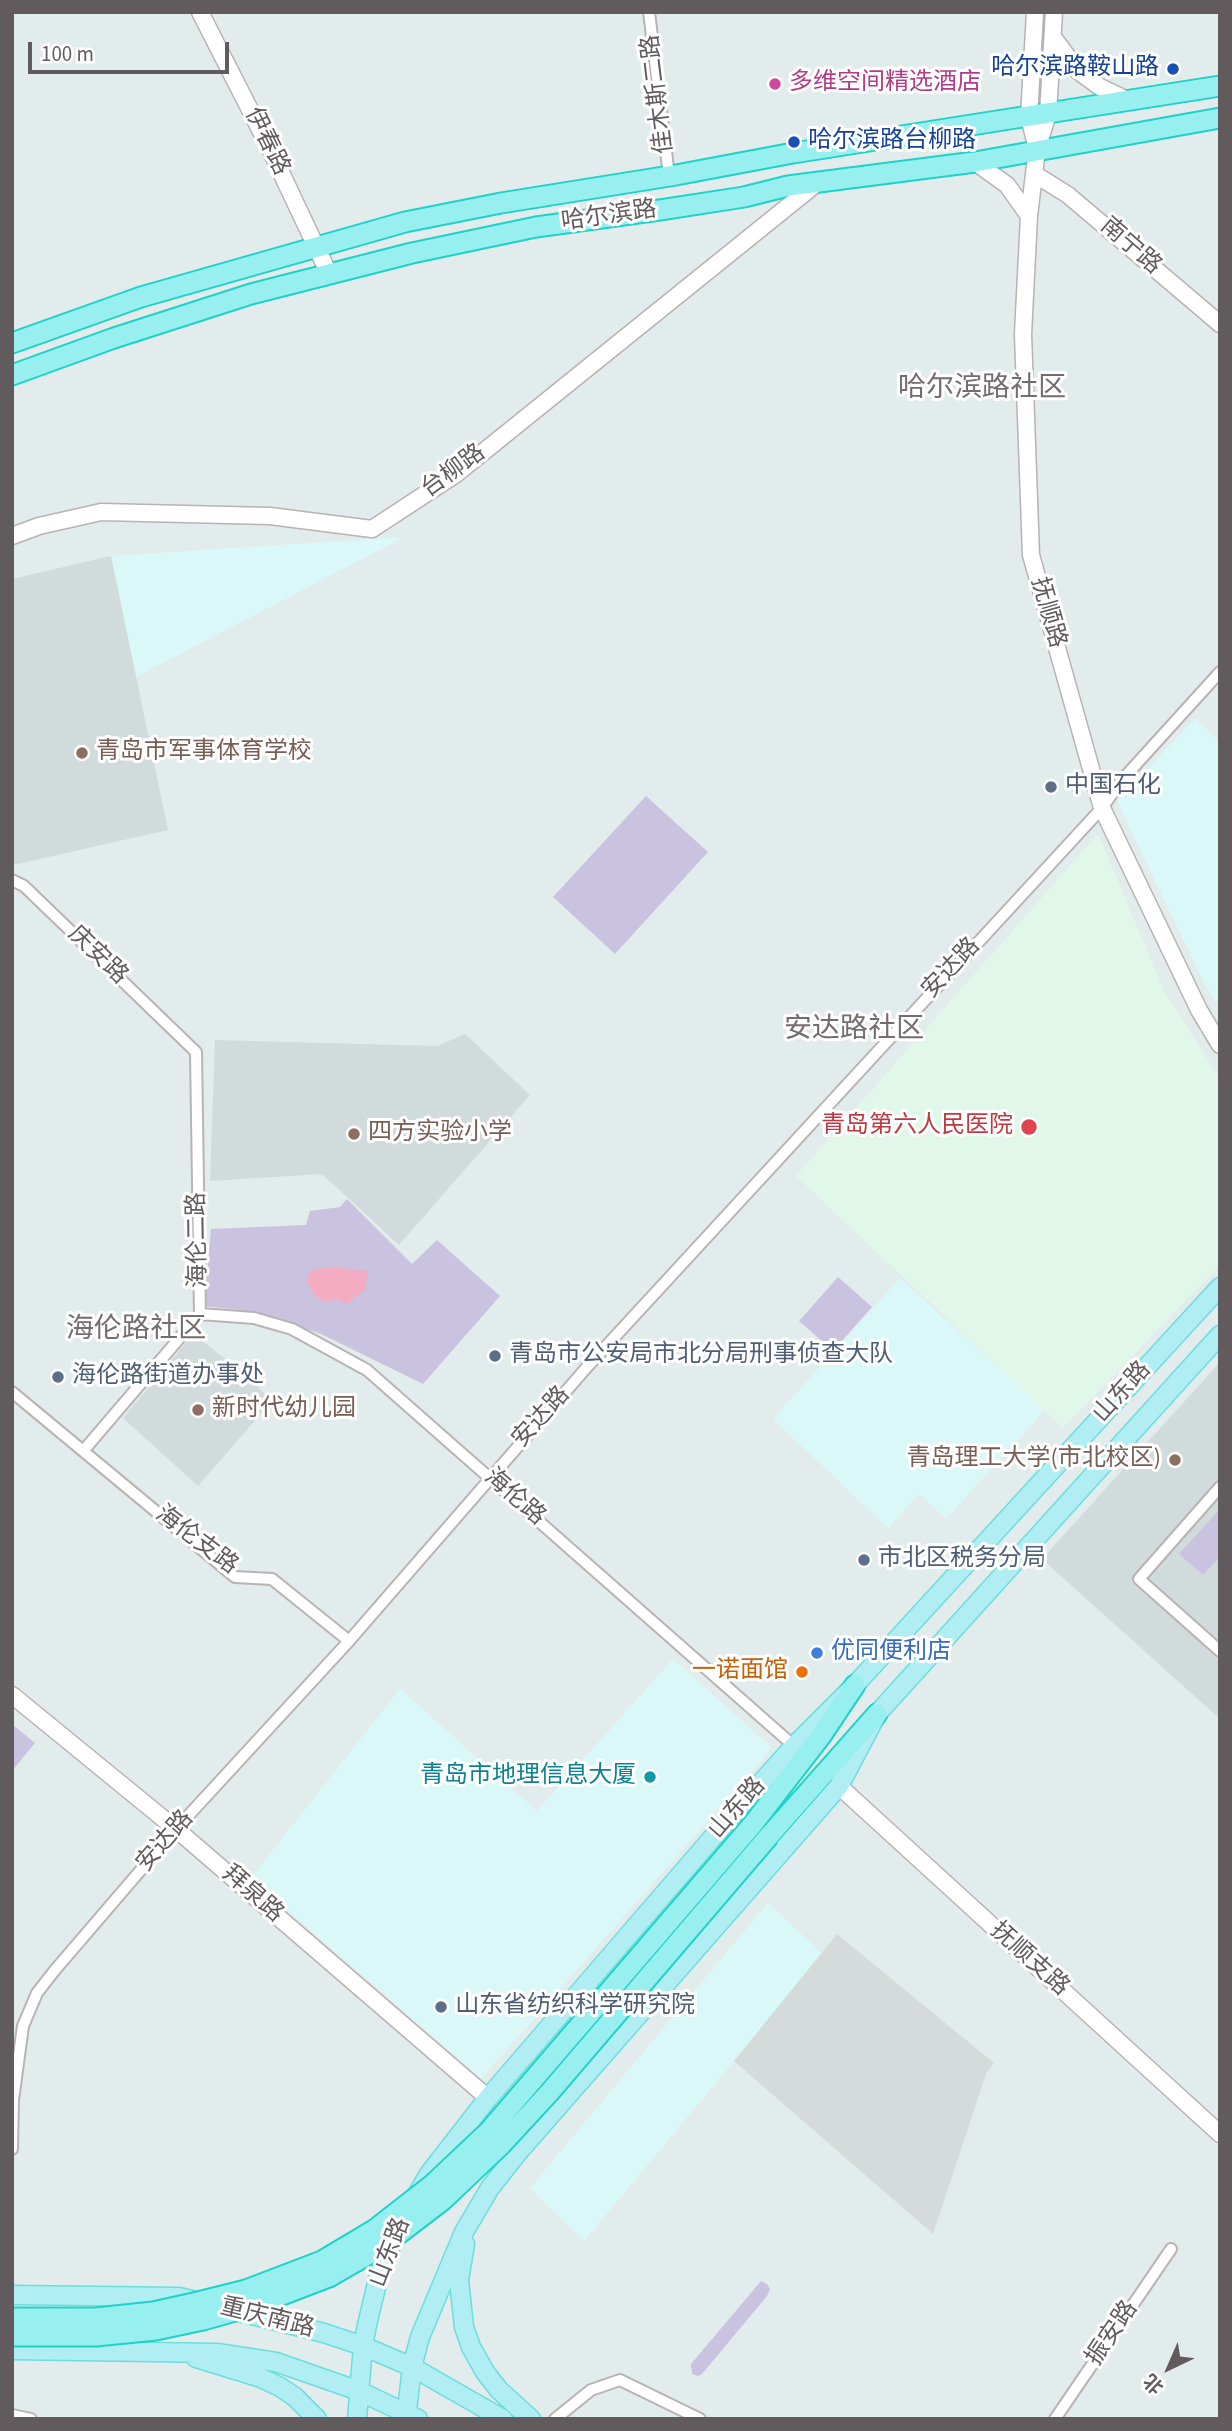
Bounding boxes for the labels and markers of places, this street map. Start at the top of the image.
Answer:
place label: 哈尔滨路鞍山路 [991,55,1159,83]
marker: 哈尔滨路鞍山路 [1165,61,1181,77]
place label: 多维空间精选酒店 [789,70,981,98]
marker: 多维空间精选酒店 [767,76,783,92]
place label: 哈尔滨路台柳路 [808,128,976,156]
marker: 哈尔滨路台柳路 [786,134,802,150]
place label: 青岛市军事体育学校 [96,739,312,767]
marker: 青岛市军事体育学校 [74,745,90,761]
place label: 中国石化 [1065,773,1161,801]
marker: 中国石化 [1043,779,1059,795]
place label: 青岛第六人民医院 [821,1113,1013,1141]
marker: 青岛第六人民医院 [1019,1117,1039,1137]
place label: 四方实验小学 [368,1120,512,1148]
marker: 四方实验小学 [346,1126,362,1142]
place label: 青岛市公安局市北分局刑事侦查大队 [509,1342,893,1370]
marker: 青岛市公安局市北分局刑事侦查大队 [487,1348,503,1364]
place label: 海伦路街道办事处 [72,1363,264,1391]
marker: 海伦路街道办事处 [50,1369,66,1385]
place label: 新时代幼儿园 [212,1396,356,1424]
marker: 新时代幼儿园 [190,1402,206,1418]
place label: 青岛理工大学(市北校区) [906,1446,1161,1474]
marker: 青岛理工大学(市北校区) [1167,1452,1183,1468]
place label: 市北区税务分局 [878,1546,1046,1574]
marker: 市北区税务分局 [856,1552,872,1568]
place label: 优同便利店 [831,1639,951,1667]
marker: 优同便利店 [809,1645,825,1661]
place label: 一诺面馆 [692,1658,788,1686]
marker: 一诺面馆 [794,1664,810,1680]
place label: 青岛市地理信息大厦 [420,1763,636,1791]
marker: 青岛市地理信息大厦 [642,1769,658,1785]
place label: 山东省纺织科学研究院 [455,1993,695,2021]
marker: 山东省纺织科学研究院 [433,1999,449,2015]

